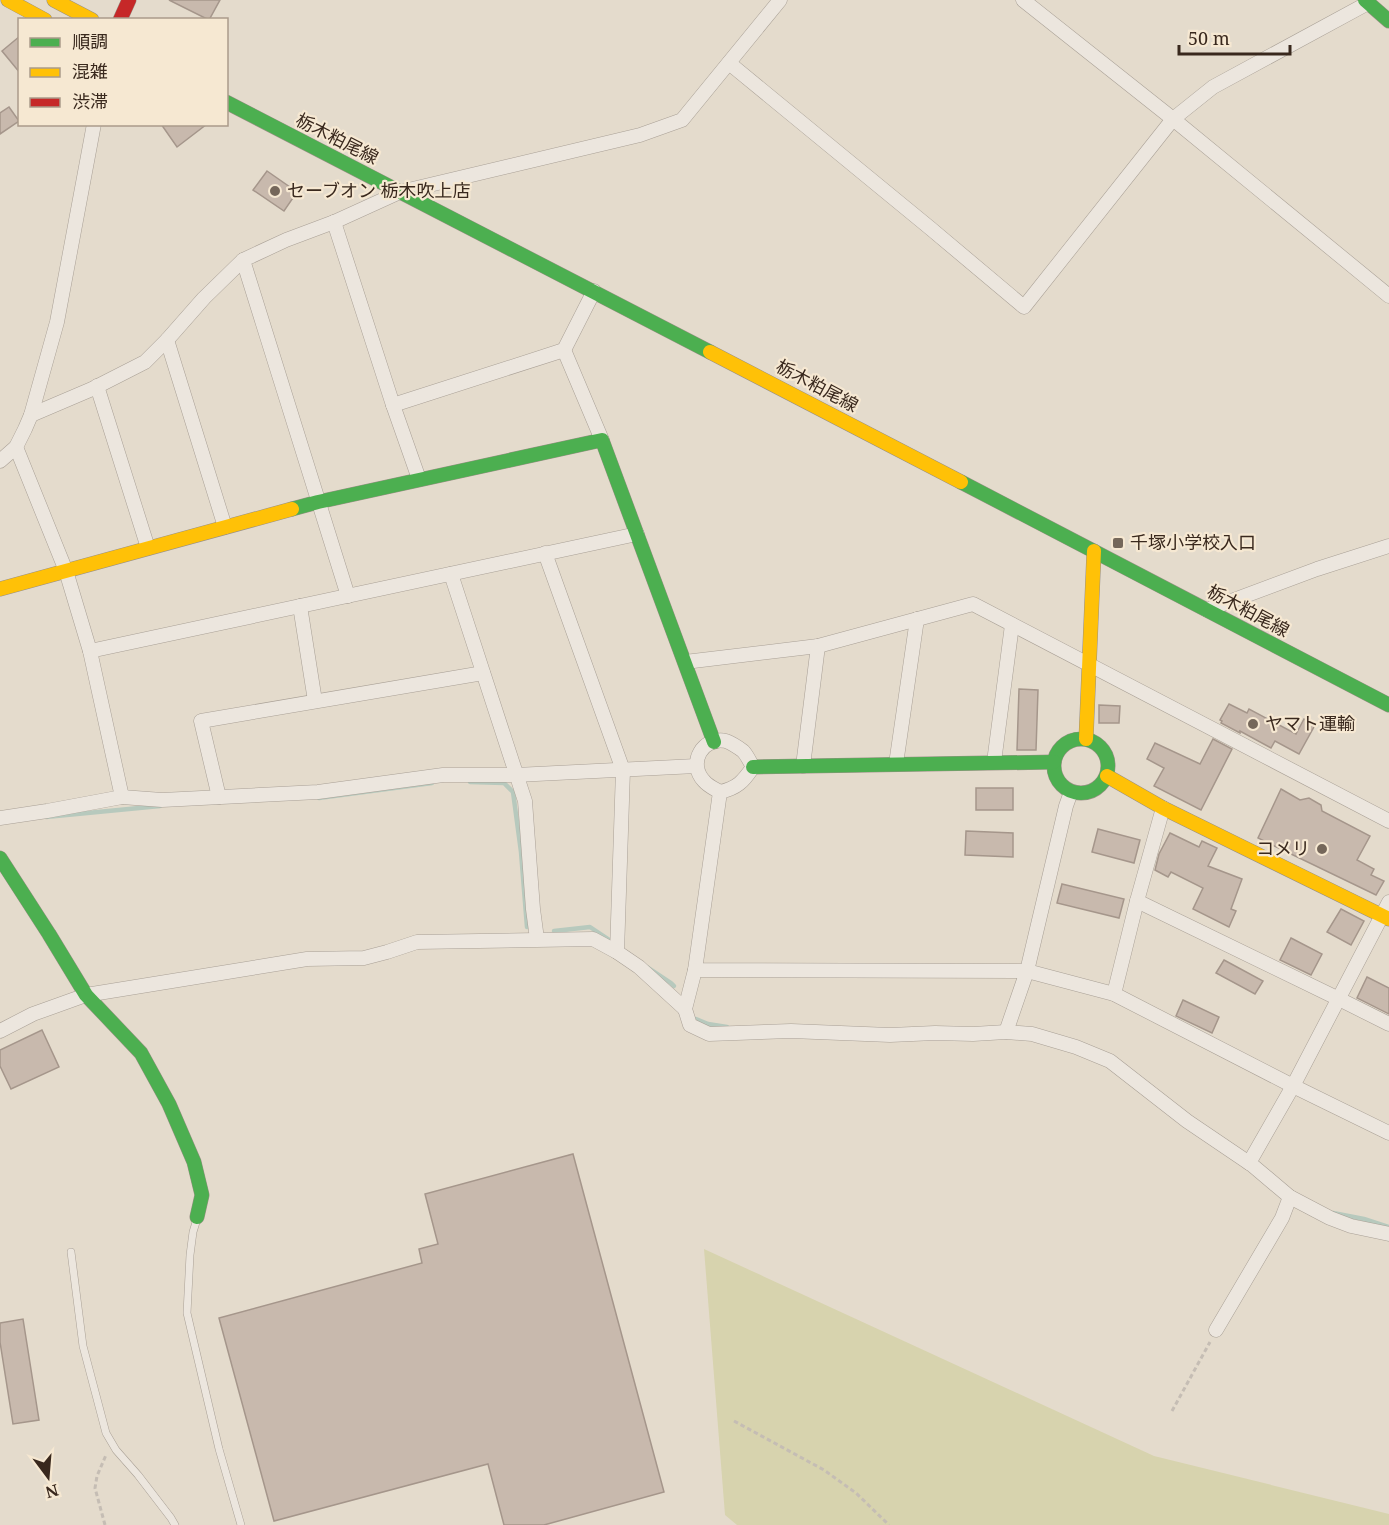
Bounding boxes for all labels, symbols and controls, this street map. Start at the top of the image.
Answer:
legend [18,18,228,126]
scale bar [1179,18,1290,56]
text: 50 m [1188,26,1230,50]
text: 順調 [72,29,108,53]
text: 混雑 [72,59,108,83]
text: 渋滞 [72,89,108,113]
street label: 栃木粕尾線 [292,107,383,169]
place label: セーブオン 栃木吹上店 [287,178,471,202]
marker: セーブオン 栃木吹上店 [268,184,282,198]
street label: 栃木粕尾線 [772,353,863,417]
place label: 千塚小学校入口 [1130,530,1256,554]
marker: 千塚小学校入口 [1111,536,1125,550]
street label: 栃木粕尾線 [1203,578,1294,642]
place label: ヤマト運輸 [1265,711,1355,735]
marker: ヤマト運輸 [1246,717,1260,731]
place label: コメリ [1256,836,1310,860]
marker: コメリ [1315,842,1329,856]
north arrow [18,1447,78,1507]
text: N [43,1479,61,1504]

